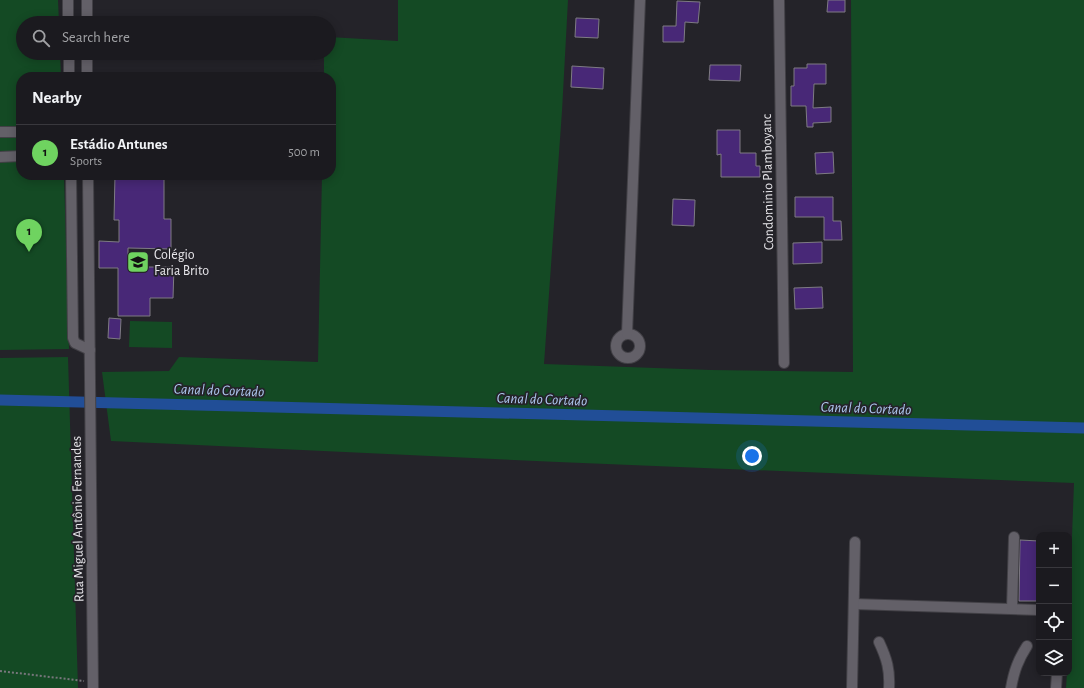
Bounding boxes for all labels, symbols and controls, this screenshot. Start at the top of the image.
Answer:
search box [16,16,336,60]
icon: search [30,27,52,49]
text: Search here [62,30,130,45]
text: Nearby [32,89,82,106]
street label: Condominio Plamboyanc [760,113,776,250]
text: Estádio Antunes [70,137,168,152]
text: 1 [43,146,47,159]
text: 500 m [288,146,320,159]
text: Sports [70,155,102,168]
pin: 1 [16,219,42,252]
place label: Colégio Faria Brito [154,248,209,278]
school or university icon: Colégio Faria Brito [125,249,151,275]
water label: Canal do Cortado [173,381,265,400]
water label: Canal do Cortado [496,390,588,409]
water label: Canal do Cortado [820,399,912,418]
street label: Rua Miguel Antônio Fernandes [70,436,86,602]
your location [742,446,762,466]
map controls [1036,532,1072,676]
button: + [1036,532,1072,568]
button: − [1036,568,1072,604]
button: locate [1036,604,1072,640]
button: layers [1036,640,1072,676]

